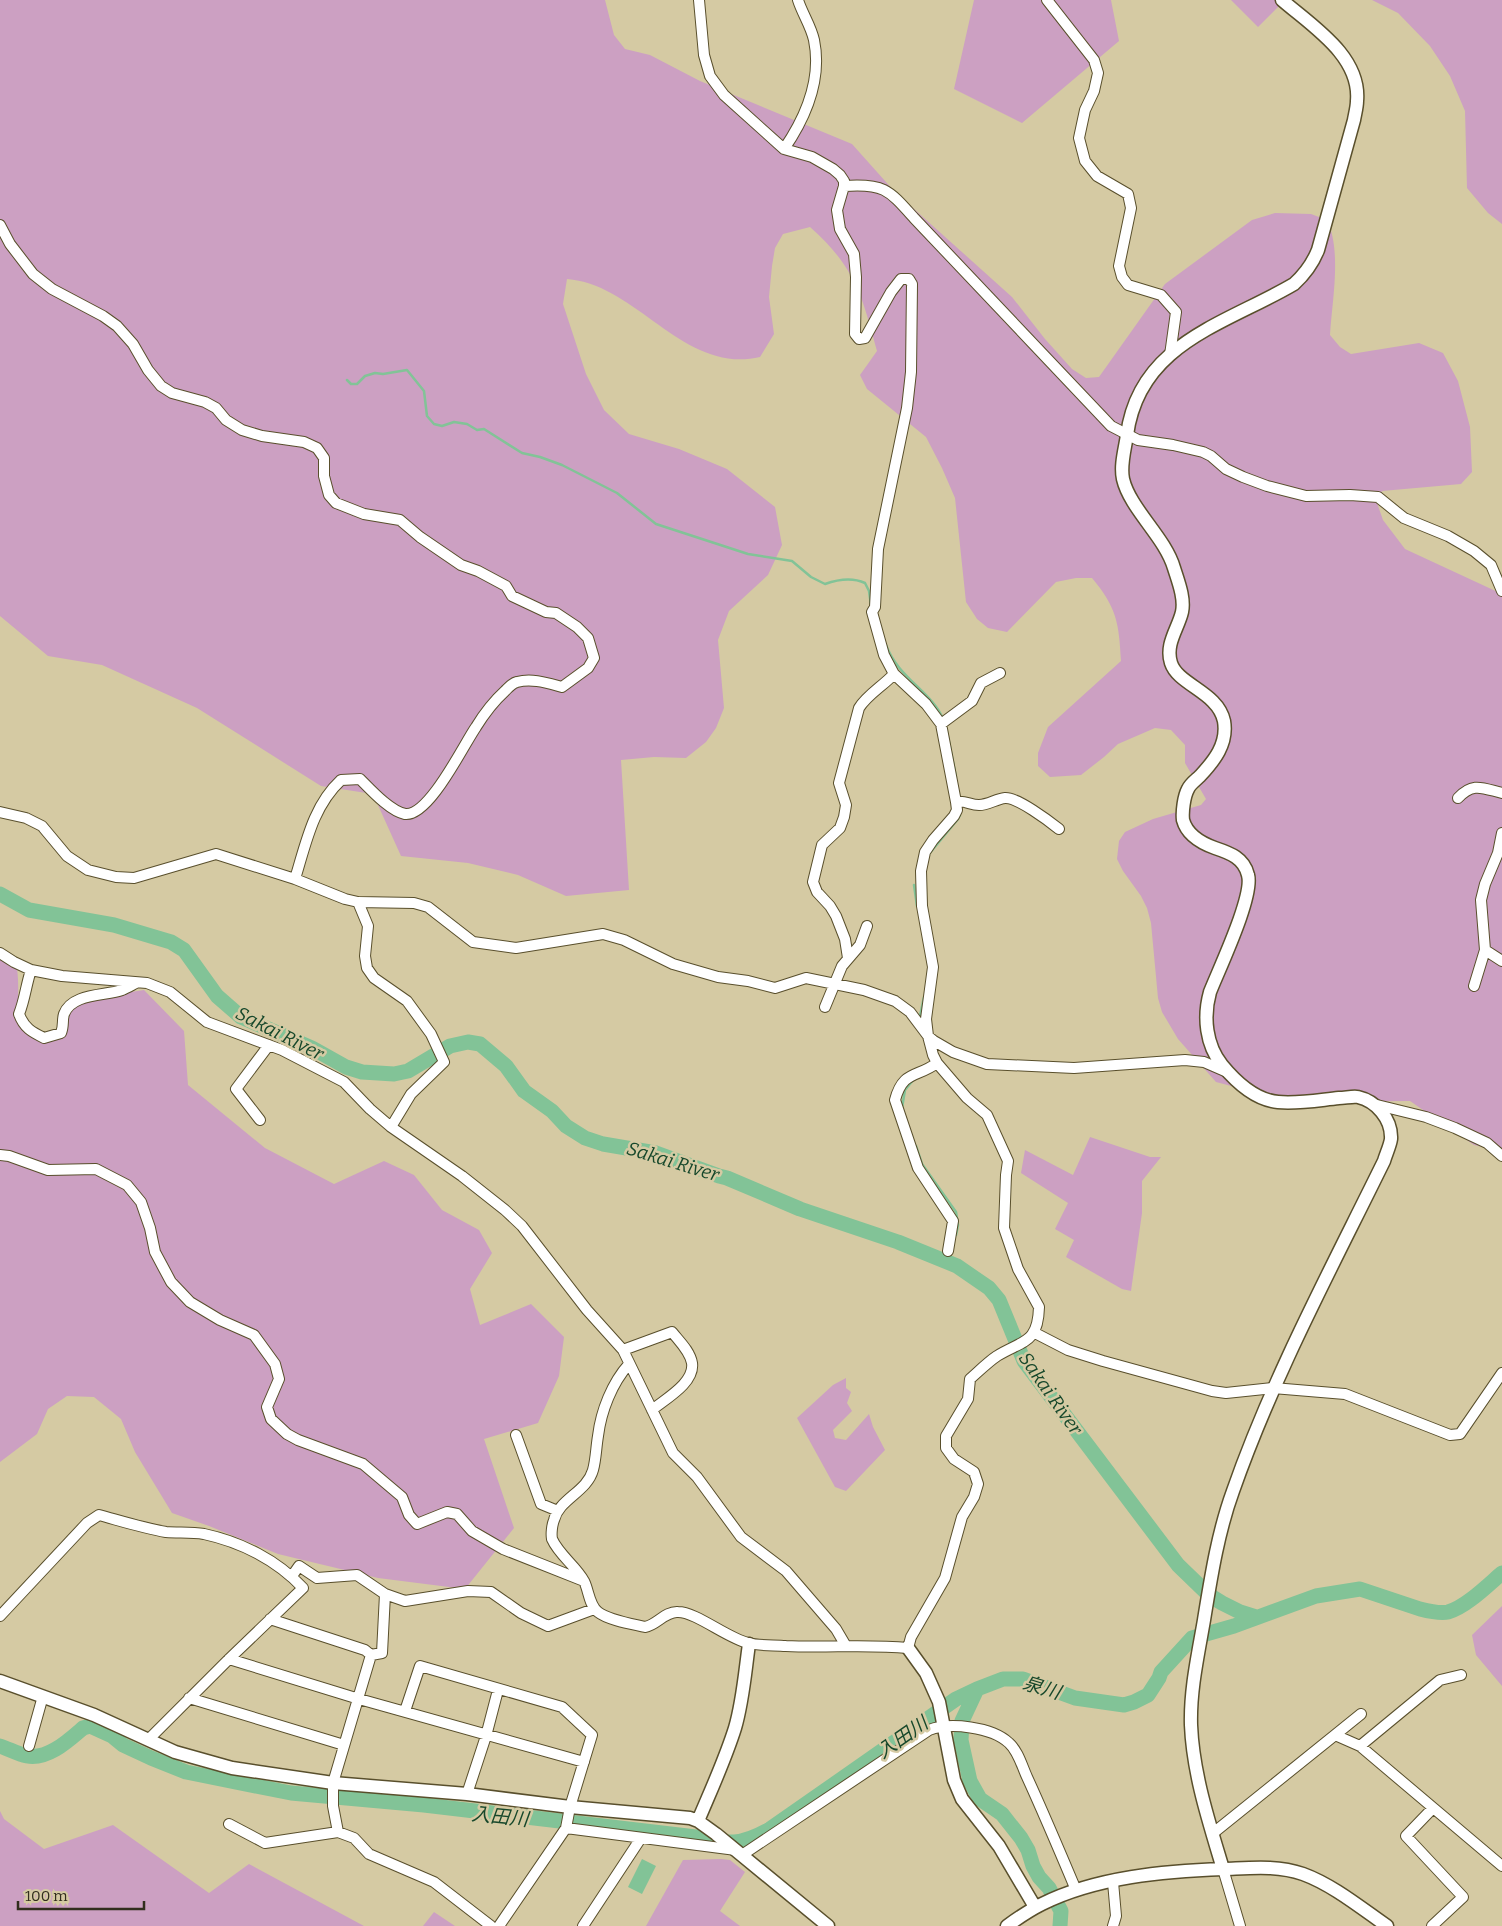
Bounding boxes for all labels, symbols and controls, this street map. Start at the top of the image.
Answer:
water label: Sakai River [232,1002,329,1066]
water label: Sakai River [624,1137,723,1187]
water label: Sakai River [1014,1348,1088,1440]
water label: 泉川 [1020,1671,1065,1705]
water label: 入田川 [872,1710,934,1763]
water label: 入田川 [470,1802,531,1831]
scale bar [18,1878,144,1910]
text: 100 m [25,1887,68,1905]

